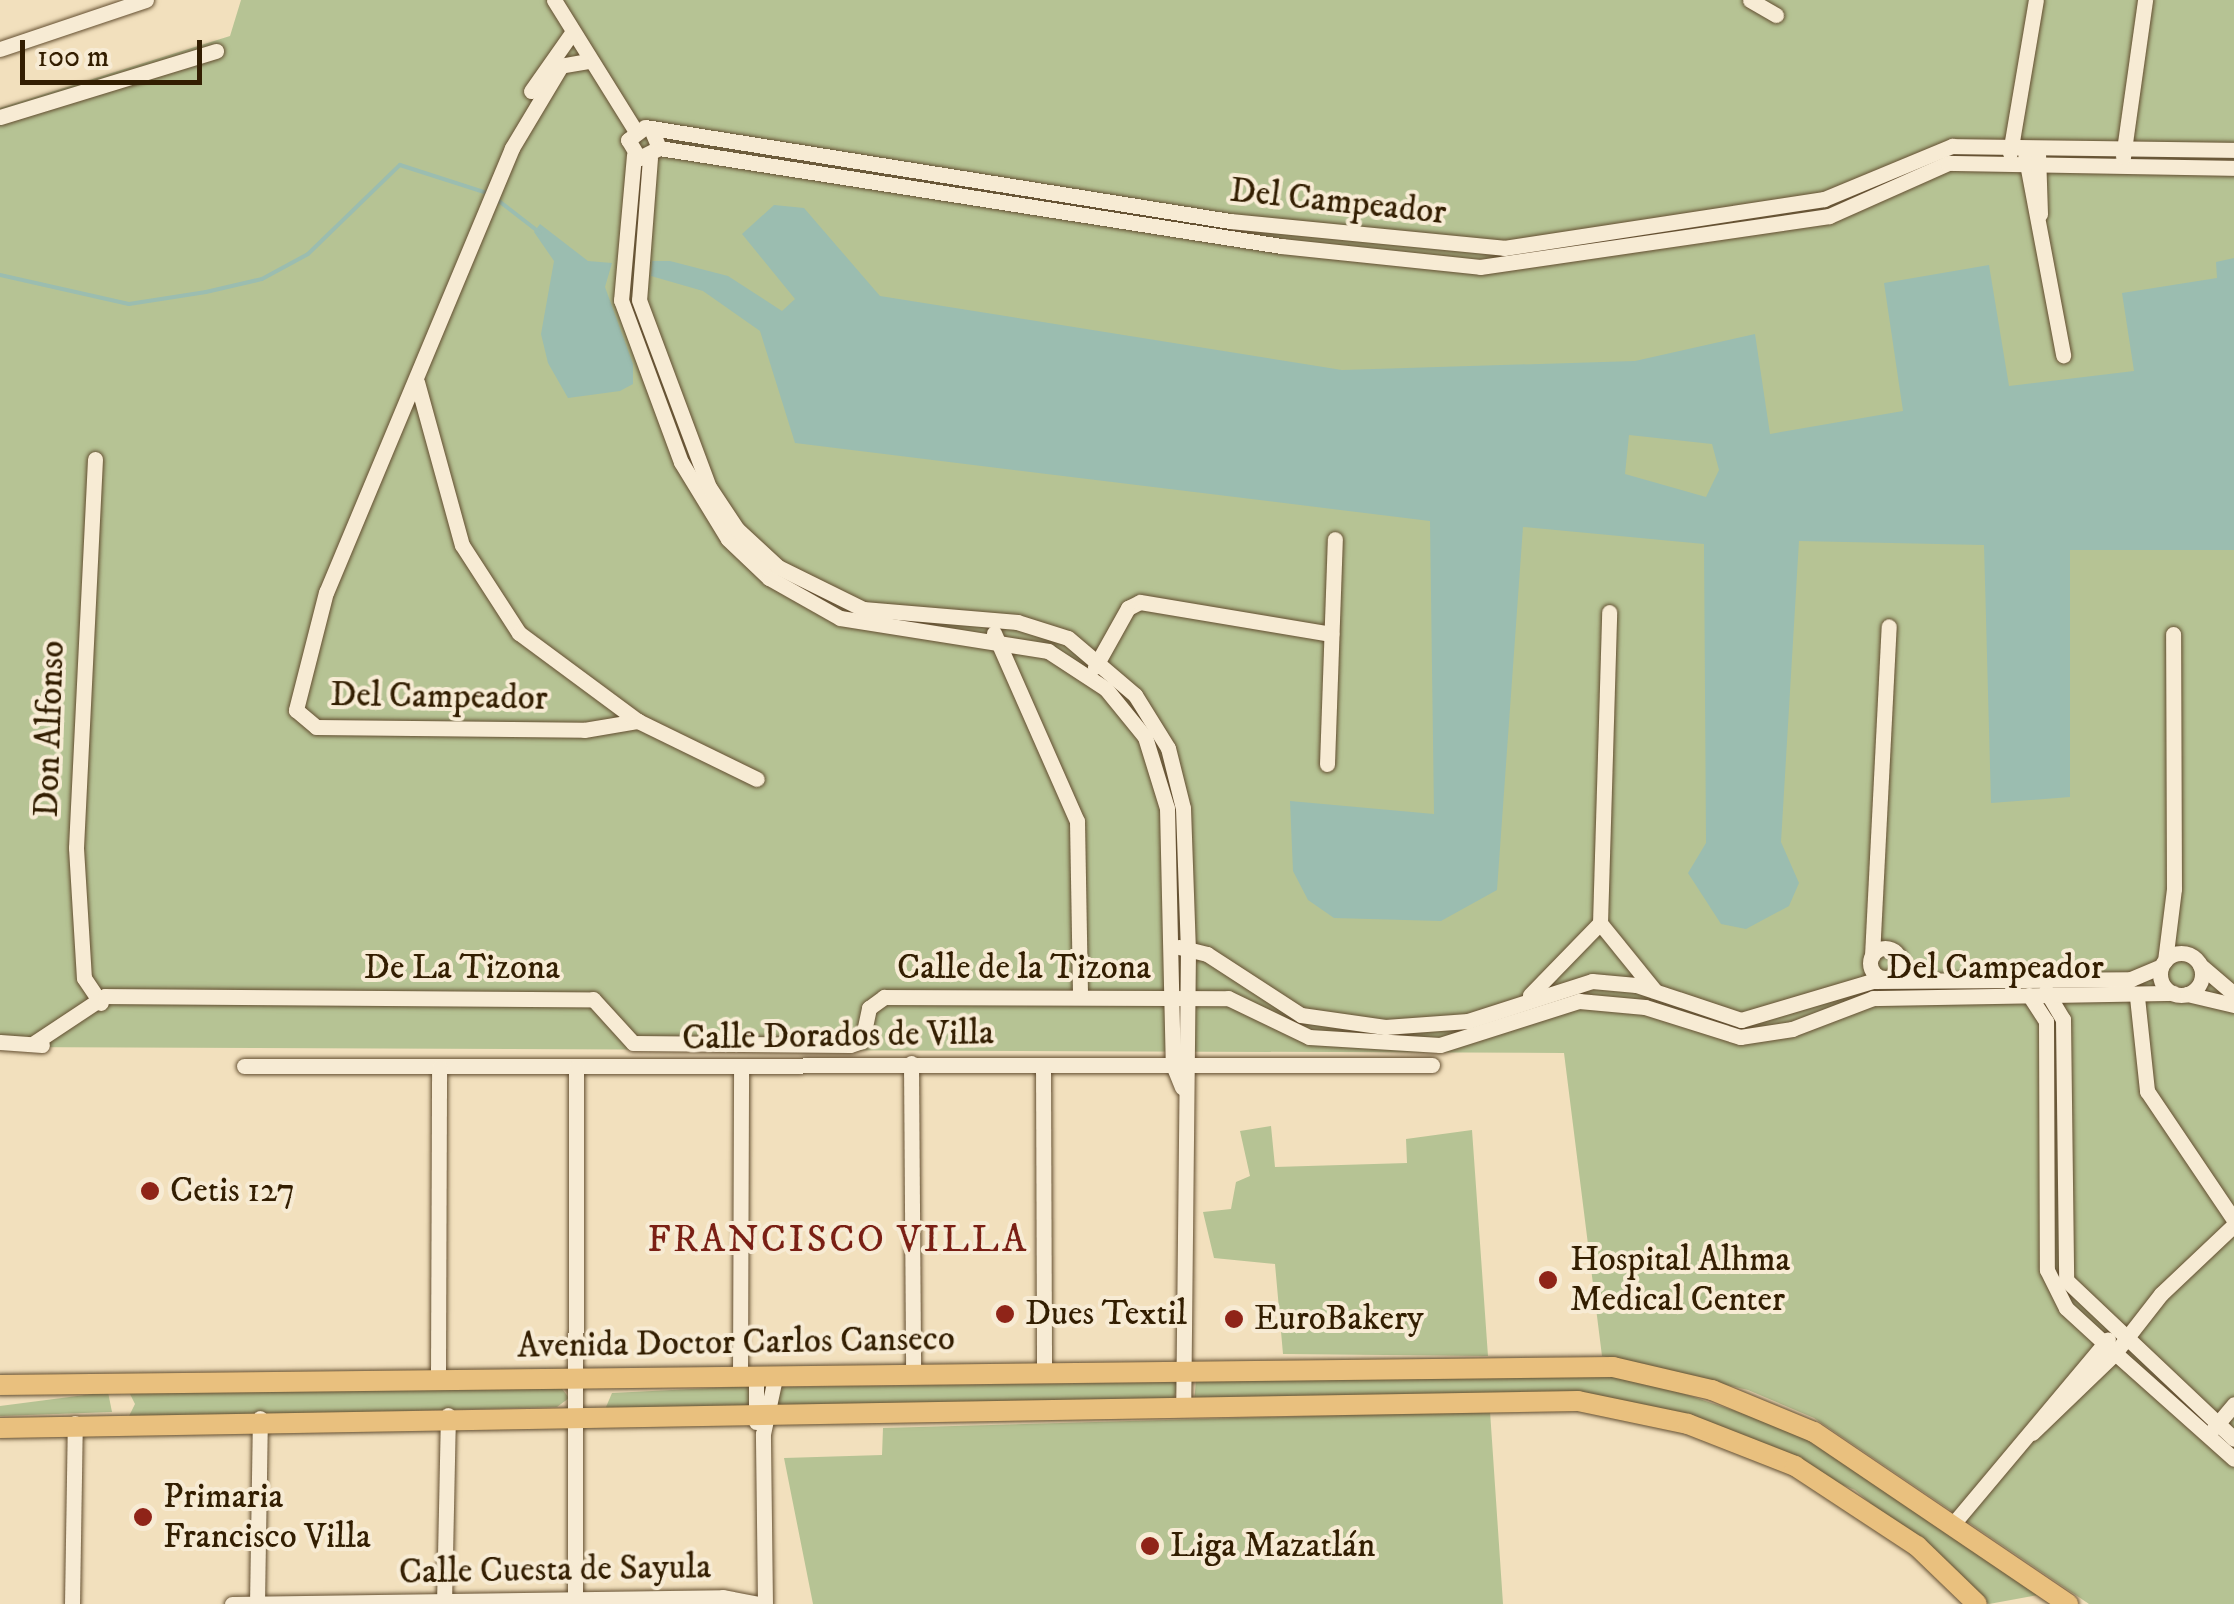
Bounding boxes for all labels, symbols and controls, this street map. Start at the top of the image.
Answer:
scale bar [25,20,208,82]
text: 100 m [37,39,109,76]
street label: Del Campeador [1228,170,1448,234]
street label: Don Alfonso [26,640,74,818]
street label: Del Campeador [330,674,548,720]
street label: De La Tizona [364,947,560,989]
street label: Calle de la Tizona [897,947,1151,989]
street label: Del Campeador [1886,947,2104,989]
street label: Calle Dorados de Villa [682,1012,994,1060]
place label: Cetis 127 [170,1170,295,1212]
marker: Cetis 127 [139,1180,161,1202]
district label: FRANCISCO VILLA [647,1218,1029,1264]
place label: Hospital Alhma Medical Center [1570,1239,1790,1321]
marker: Hospital Alhma Medical Center [1535,1267,1561,1293]
place label: Dues Textil [1025,1293,1187,1335]
place label: EuroBakery [1254,1298,1424,1340]
marker: Dues Textil [994,1303,1016,1325]
marker: EuroBakery [1223,1308,1245,1330]
street label: Avenida Doctor Carlos Canseco [517,1318,955,1368]
place label: Primaria Francisco Villa [163,1476,371,1558]
marker: Primaria Francisco Villa [132,1506,154,1528]
place label: Liga Mazatlán [1170,1525,1375,1567]
marker: Liga Mazatlán [1139,1535,1161,1557]
street label: Calle Cuesta de Sayula [398,1546,712,1594]

